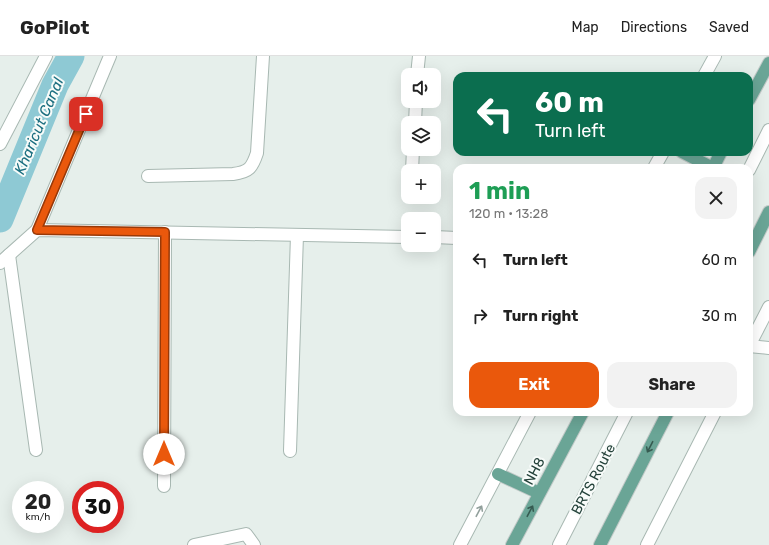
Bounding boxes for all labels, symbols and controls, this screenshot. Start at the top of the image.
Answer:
text: GoPilot [20,16,89,39]
text: Map [572,19,599,36]
text: Directions [621,19,687,36]
text: Saved [709,19,749,36]
map controls [401,68,441,252]
button: sound [401,68,441,108]
water label: Kharicut Canal [11,75,68,177]
text: 60 m [535,86,604,119]
icon: left [469,88,521,140]
pin [69,97,103,131]
icon: arrive [75,103,97,125]
button: layers [401,116,441,156]
text: Turn left [535,120,605,142]
button: + [401,164,441,204]
text: 1 min [469,177,530,205]
button: close [695,177,737,219]
text: 120 m · 13:28 [469,206,548,221]
button: − [401,212,441,252]
icon: left [469,249,491,271]
text: Turn left [503,251,568,269]
text: 60 m [701,251,737,269]
icon: right [469,305,491,327]
text: Turn right [503,307,578,325]
text: 30 m [701,307,737,325]
button: Exit [469,362,599,408]
button: Share [607,362,737,408]
position arrow [143,433,185,475]
street label: BRTS Route [568,441,619,517]
one-way arrow [646,441,653,453]
street label: NH8 [520,455,549,488]
speed limit sign: 30 [72,481,124,533]
text: 20 [25,490,51,514]
one-way arrow [475,505,483,517]
one-way arrow [527,505,534,517]
text: km/h [26,511,50,523]

